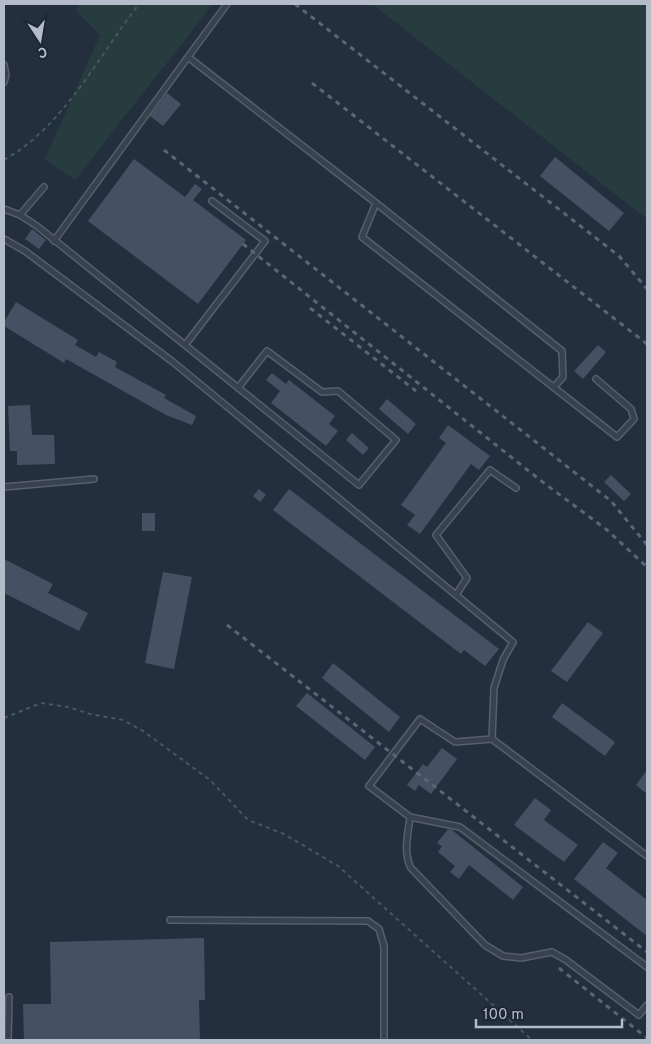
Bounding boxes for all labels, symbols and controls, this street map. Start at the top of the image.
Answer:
north arrow [15,15,65,65]
text: С [36,42,49,61]
scale bar [476,996,622,1028]
text: 100 m [483,1006,524,1025]

